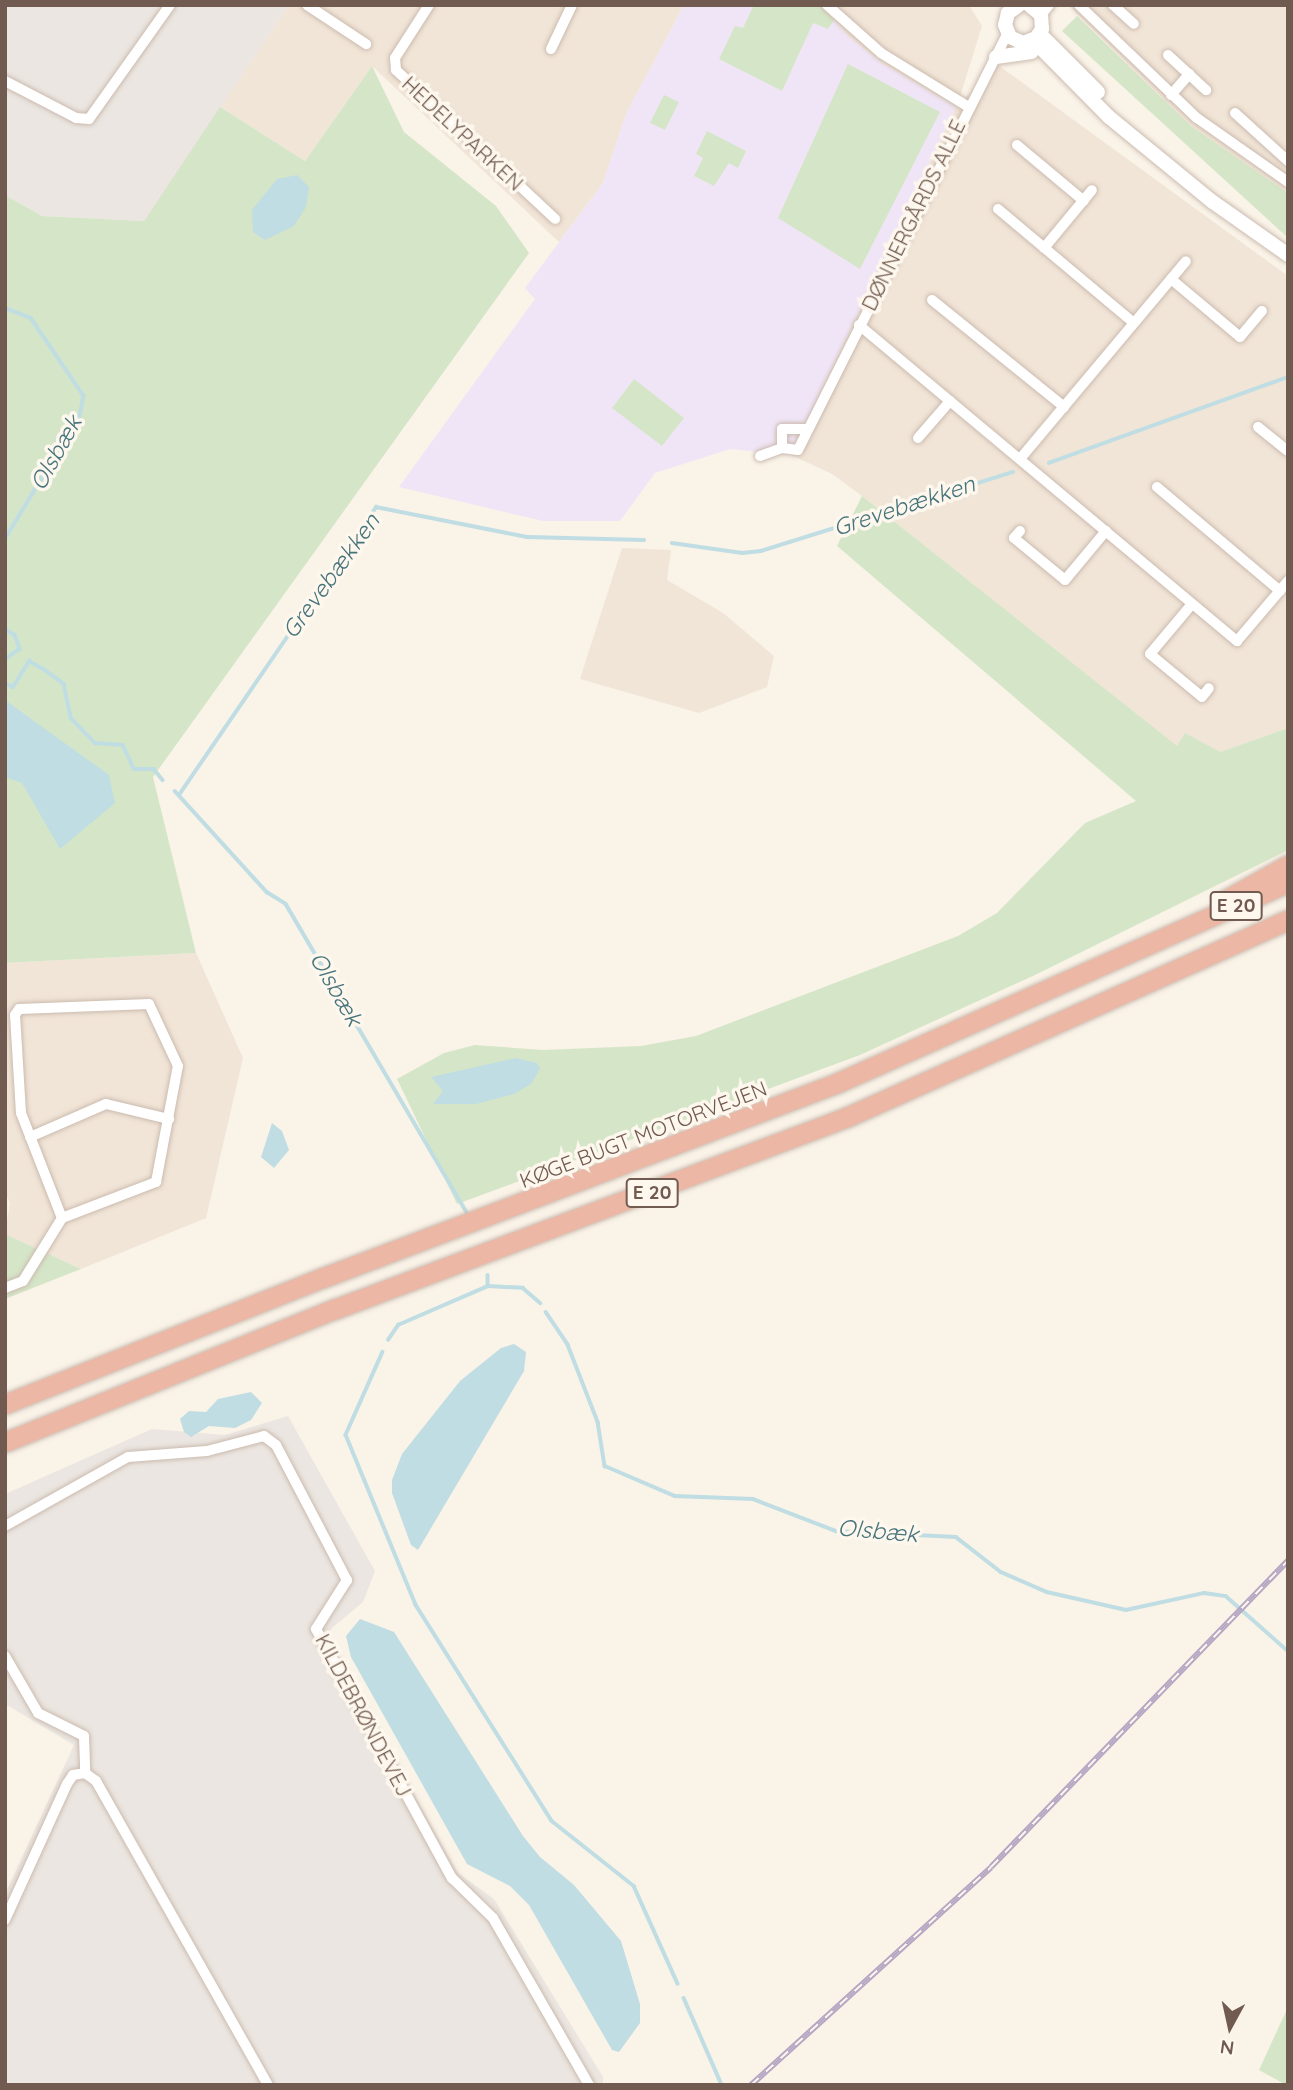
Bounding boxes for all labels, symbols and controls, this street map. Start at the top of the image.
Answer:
street label: HEDELYPARKEN [397,70,529,196]
street label: DØNNERGÅRDS ALLE [856,115,970,315]
water label: Olsbæk [24,411,88,495]
water label: Grevebækken [830,470,978,542]
water label: Grevebækken [277,508,385,644]
road number: E 20 [1208,890,1264,922]
water label: Olsbæk [304,947,368,1031]
street label: KØGE BUGT MOTORVEJEN [516,1075,770,1193]
road number: E 20 [624,1177,680,1208]
water label: Olsbæk [837,1514,919,1548]
street label: KILDEBRØNDEVEJ [310,1629,418,1801]
north arrow [1195,1992,1265,2062]
text: N [1218,2035,1236,2061]

